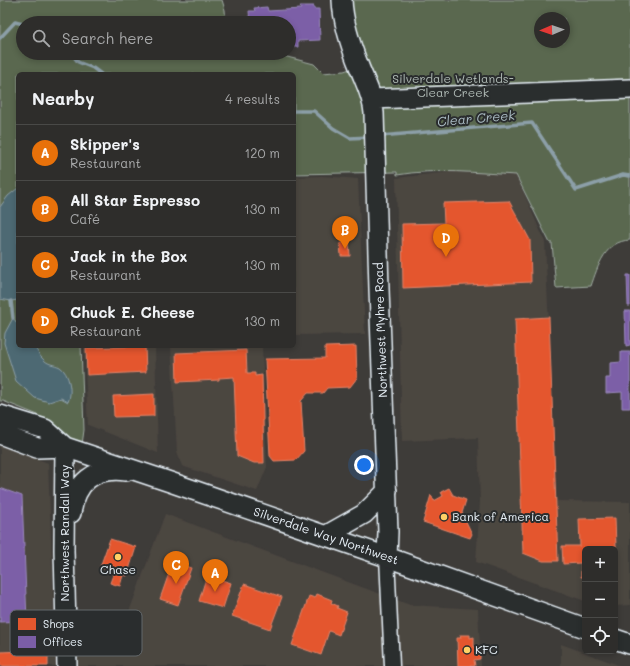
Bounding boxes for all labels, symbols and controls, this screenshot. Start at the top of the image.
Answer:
north arrow [534,12,570,48]
search box [16,16,296,60]
icon: search [30,27,52,49]
text: Search here [62,28,153,48]
park label: Silverdale Wetlands- Clear Creek [392,70,514,100]
text: Nearby [32,87,94,109]
text: 4 results [225,90,280,107]
water label: Clear Creek [436,106,517,129]
text: Skipper's [70,134,140,154]
text: A [40,144,50,161]
text: 120 m [244,144,280,161]
text: Restaurant [70,154,141,171]
text: All Star Espresso [70,190,200,210]
text: B [41,200,49,217]
text: 130 m [244,200,280,217]
text: Café [70,210,100,227]
pin: B [332,216,358,249]
pin: D [433,224,459,257]
text: Jack in the Box [70,246,187,266]
text: C [40,256,50,273]
text: 130 m [244,256,280,273]
street label: Northwest Myhre Road [370,262,390,398]
text: Restaurant [70,266,141,283]
text: Chuck E. Cheese [70,302,195,322]
text: D [40,312,50,329]
text: 130 m [244,312,280,329]
text: Restaurant [70,322,141,339]
your location [354,455,374,475]
street label: Northwest Randall Way [56,465,72,601]
street label: Silverdale Way Northwest [252,503,401,567]
place label: Bank of America [452,508,549,524]
marker: Bank of America [439,512,449,522]
map controls [582,546,618,654]
button: + [582,546,618,582]
pin: C [163,551,189,584]
marker: Chase [113,552,123,562]
pin: A [202,559,228,592]
place label: Chase [100,561,136,577]
button: − [582,582,618,618]
legend [10,610,142,656]
text: Shops [43,616,74,631]
button: locate [582,618,618,654]
text: Offices [43,634,82,649]
place label: KFC [475,641,498,657]
marker: KFC [462,645,472,655]

